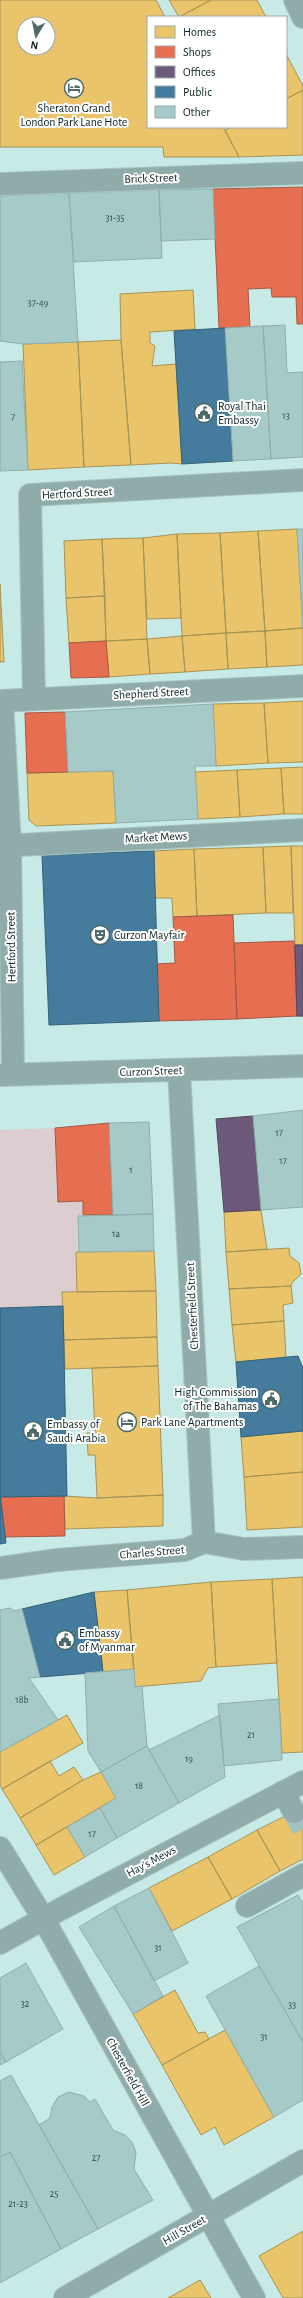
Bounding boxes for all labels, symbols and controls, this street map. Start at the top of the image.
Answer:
north arrow [16,16,56,56]
legend [147,16,287,128]
text: Homes [183,26,216,38]
text: N [30,39,39,51]
text: Shops [183,46,211,58]
text: Offices [183,66,216,78]
hotel icon: Sheraton Grand London Park Lane Hote [63,77,85,99]
text: Public [183,86,212,98]
place label: Sheraton Grand London Park Lane Hote [21,102,127,128]
text: Other [183,106,210,118]
street label: Brick Street [124,171,178,185]
house number: 31-35 [106,213,124,223]
house number: 37-49 [28,298,49,308]
place label: Royal Thai Embassy [218,400,266,427]
public building icon: Royal Thai Embassy [193,402,215,424]
house number: 13 [282,411,290,421]
house number: 7 [11,412,15,422]
street label: Hertford Street [41,485,113,501]
street label: Shepherd Street [113,685,189,701]
street label: Market Mews [124,829,188,845]
street label: Hertford Street [4,911,18,982]
theatre icon: Curzon Mayfair [89,924,111,946]
place label: Curzon Mayfair [114,929,185,942]
street label: Curzon Street [119,1064,183,1078]
house number: 17 [275,1128,283,1138]
house number: 17 [279,1156,287,1166]
house number: 1 [129,1165,133,1175]
house number: 1a [112,1229,120,1239]
street label: Chesterfield Street [184,1262,200,1350]
place label: High Commission of The Bahamas [174,1386,257,1412]
public building icon: High Commission of The Bahamas [260,1388,282,1410]
hotel icon: Park Lane Apartments [116,1411,138,1433]
place label: Park Lane Apartments [141,1416,243,1428]
place label: Embassy of Saudi Arabia [47,1418,106,1444]
public building icon: Embassy of Saudi Arabia [22,1420,44,1442]
street label: Charles Street [119,1543,185,1561]
place label: Embassy of Myanmar [79,1627,135,1654]
public building icon: Embassy of Myanmar [54,1629,76,1651]
house number: 18b [15,1695,29,1705]
house number: 21 [247,1730,255,1740]
house number: 19 [185,1754,193,1764]
house number: 18 [135,1781,143,1791]
house number: 17 [88,1829,96,1839]
street label: Hay's Mews [124,1843,178,1880]
house number: 31 [154,1943,162,1953]
house number: 32 [21,1999,30,2009]
house number: 33 [288,2000,296,2010]
house number: 31 [260,2032,268,2042]
street label: Chesterfield Hill [104,2036,152,2108]
house number: 27 [92,2153,100,2163]
house number: 25 [50,2189,58,2199]
house number: 21-23 [8,2199,28,2209]
street label: Hill Street [161,2213,208,2247]

